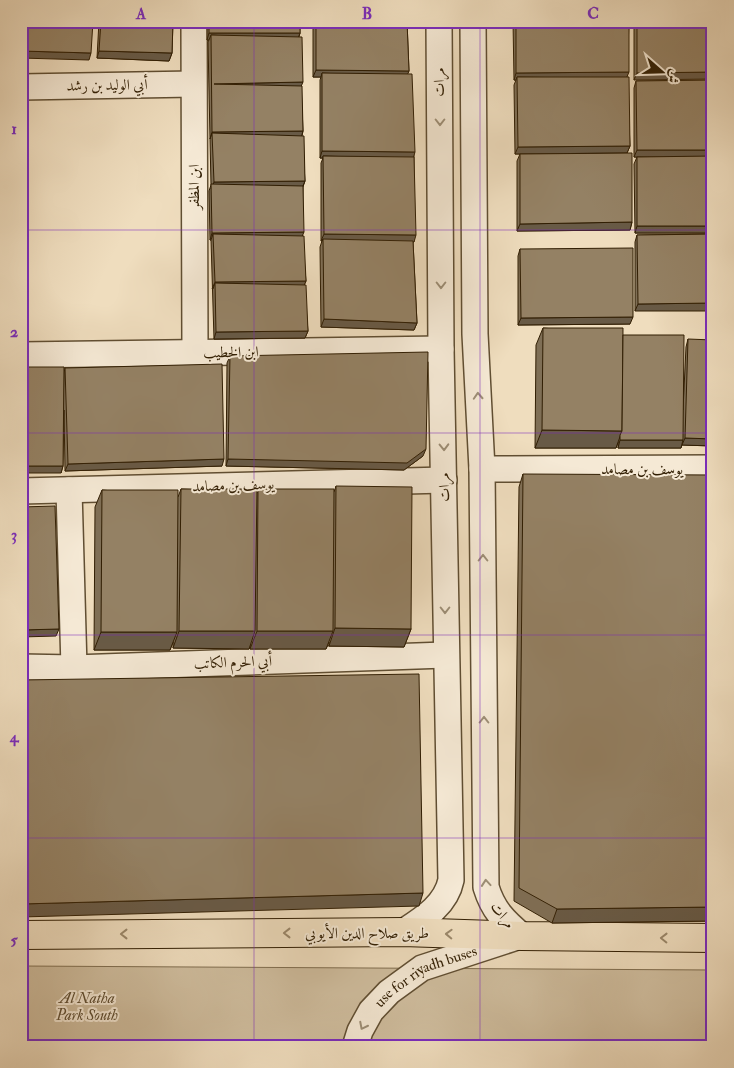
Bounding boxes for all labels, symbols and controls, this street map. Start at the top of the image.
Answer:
text: A [135,4,147,24]
text: B [362,4,372,24]
text: C [587,4,599,24]
north arrow [636,48,686,98]
street label: مرات [430,67,450,97]
text: ش [663,67,684,86]
street label: أبي الوليد بن رشد [66,73,148,98]
text: 1 [11,119,17,139]
one-way arrow [434,119,445,127]
street label: ابن المظفر [185,164,204,212]
one-way arrow [436,282,446,289]
text: 2 [10,322,18,342]
street label: ابن الخطيب [203,343,259,362]
one-way arrow [473,391,484,399]
one-way arrow [438,444,449,452]
street label: يوسف بن مصامد [601,460,684,479]
street label: مرات [435,472,455,502]
street label: يوسف بن مصامد [192,475,276,496]
text: 3 [11,525,17,545]
one-way arrow [478,554,488,562]
one-way arrow [440,606,450,614]
street label: أبي الحرم الكاتب [193,650,273,676]
one-way arrow [479,716,489,724]
text: 4 [9,727,20,747]
one-way arrow [481,878,492,886]
street label: مرات [485,898,519,933]
street label: طريق صلاح الدين الأيوبي [305,922,429,946]
one-way arrow [282,928,290,938]
one-way arrow [445,928,453,939]
one-way arrow [120,929,128,939]
text: 5 [10,930,18,950]
one-way arrow [660,933,668,943]
street label: use for riyadh buses [370,942,479,1012]
park label: Al Natha Park South [55,989,118,1025]
one-way arrow [359,1021,369,1030]

